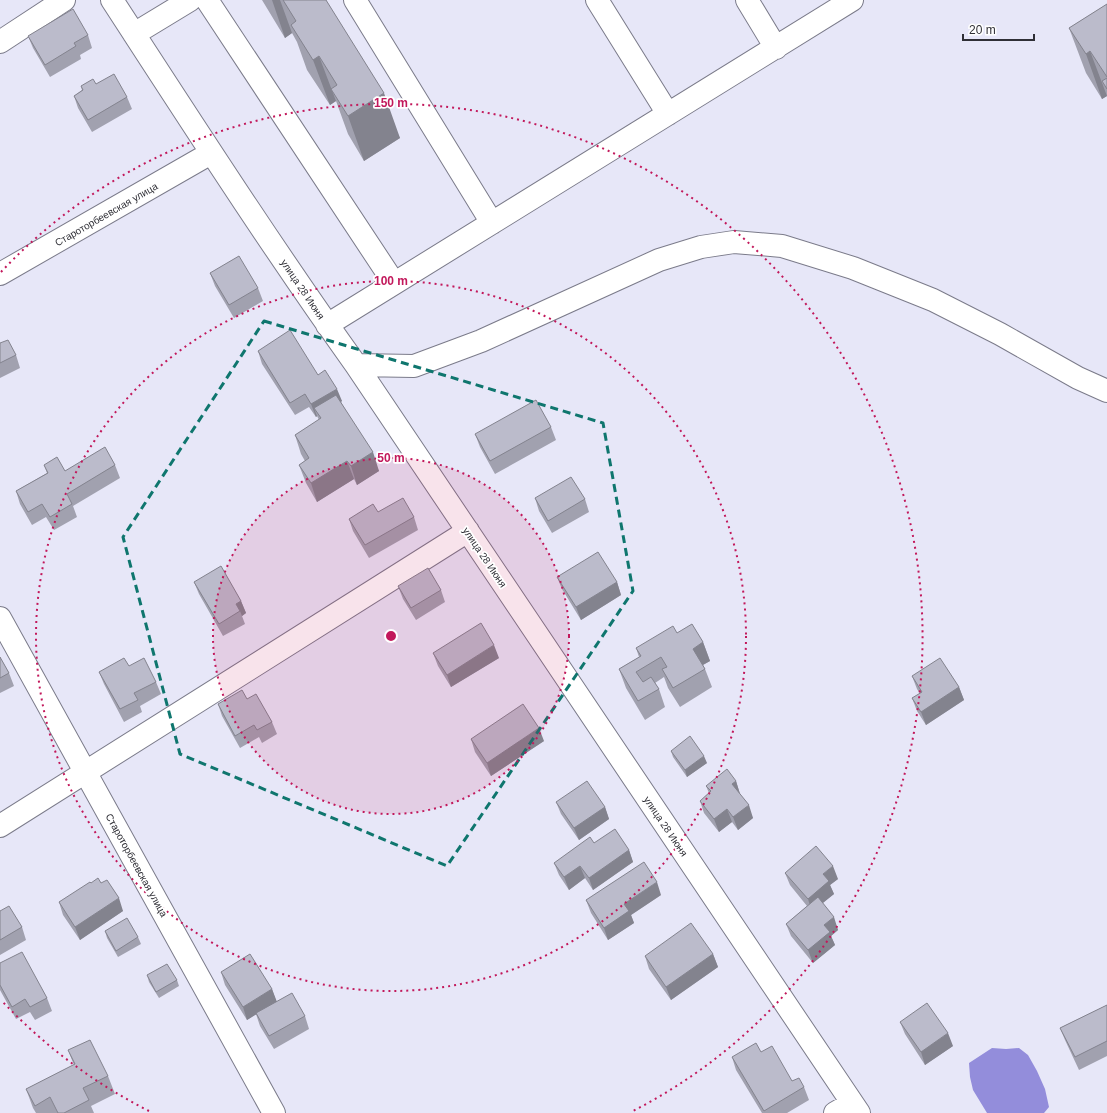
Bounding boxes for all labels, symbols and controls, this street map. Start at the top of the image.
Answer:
scale bar [963,16,1034,42]
text: 20 m [969,23,996,37]
text: 150 m [374,96,408,110]
street label: Староторбеевская улица [53,180,160,248]
street label: улица 28 Июня [279,257,327,321]
text: 100 m [374,274,408,288]
text: 50 m [377,451,405,465]
street label: улица 28 Июня [461,525,509,589]
centre of rings [384,629,398,643]
street label: улица 28 Июня [642,794,690,858]
street label: Староторбеевская улица [104,812,170,919]

